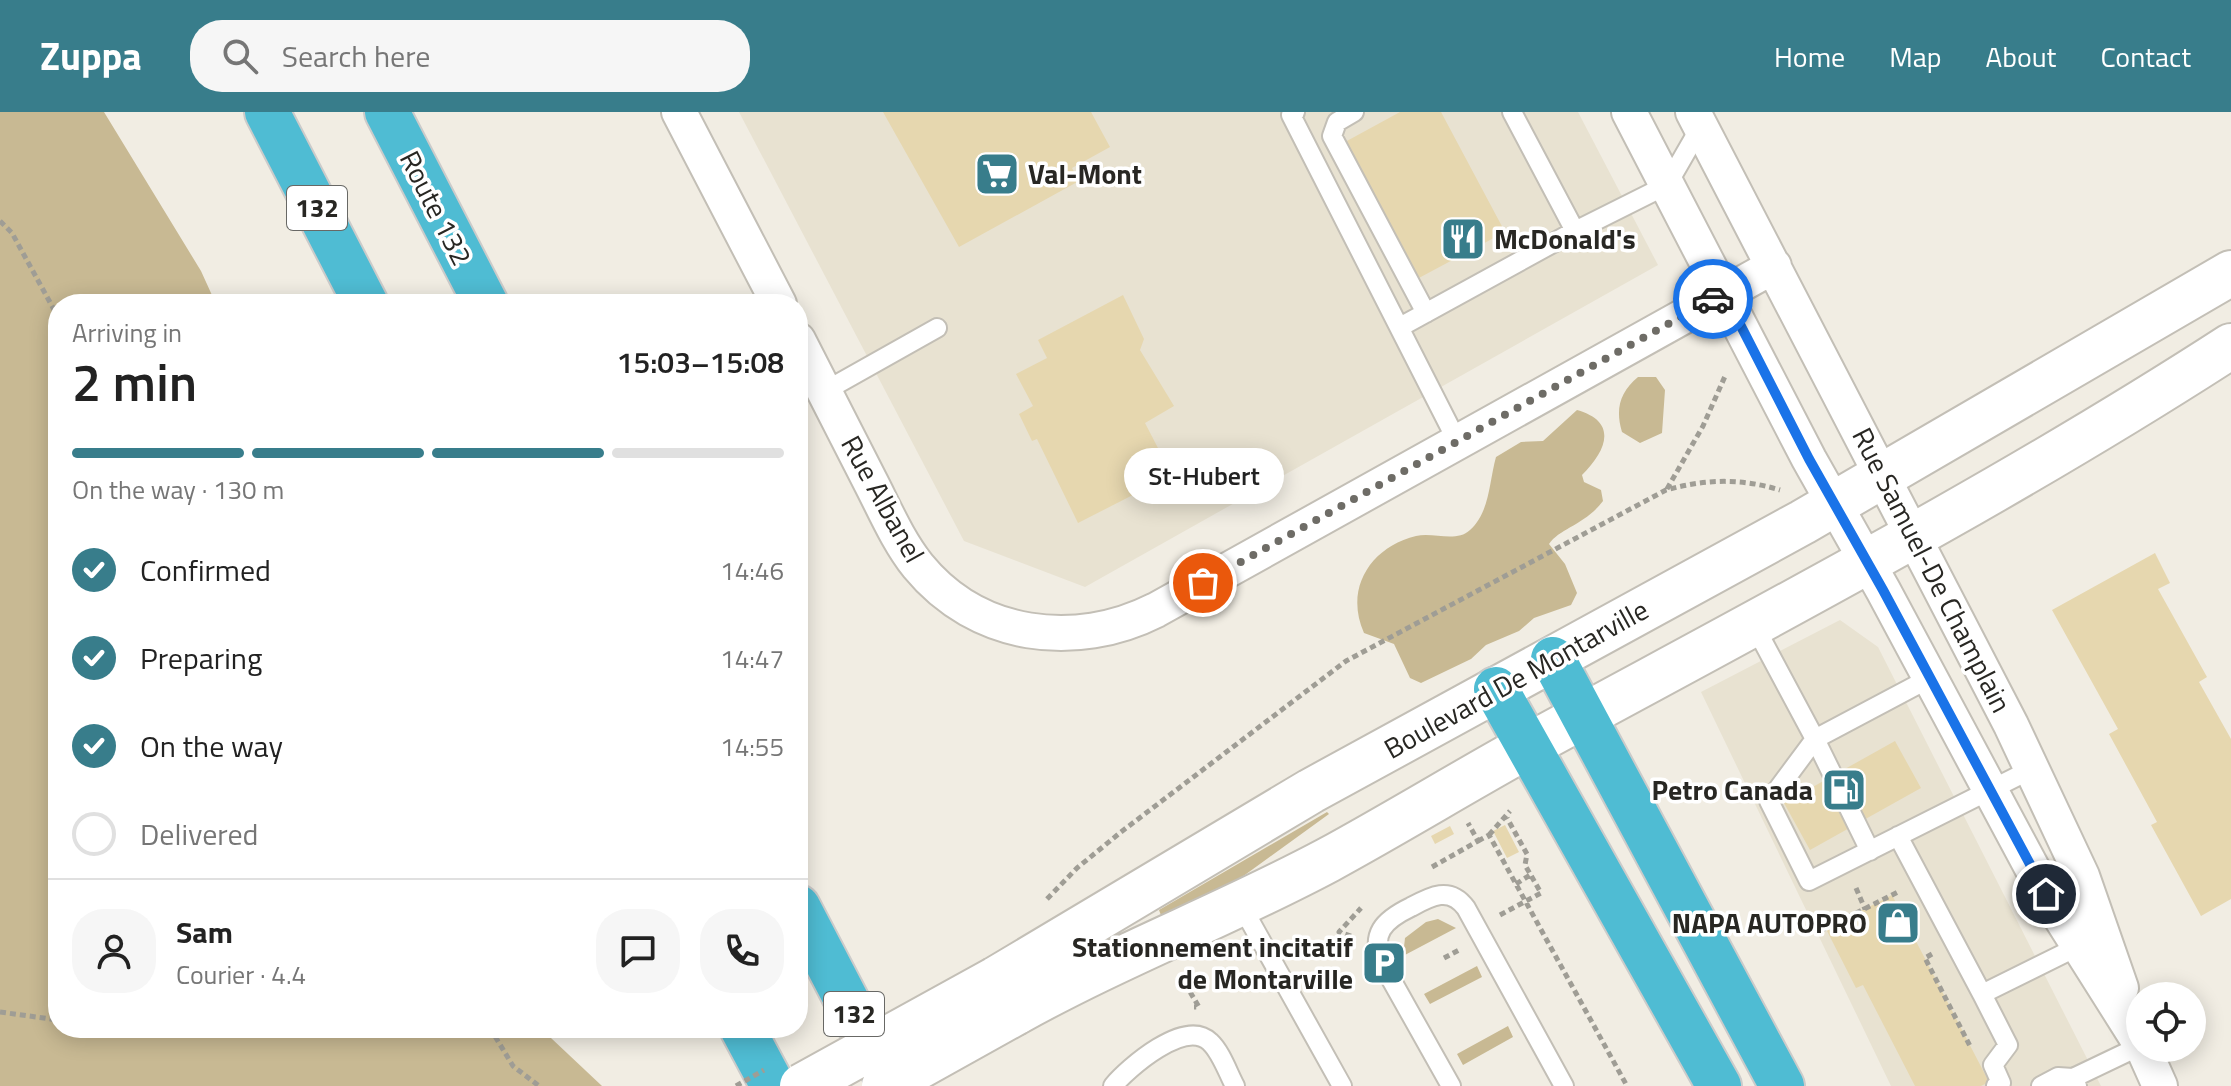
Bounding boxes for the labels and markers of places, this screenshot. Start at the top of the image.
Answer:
supermarket icon: Val-Mont [973,150,1021,198]
place label: Val-Mont [1028,152,1142,195]
restaurant icon: McDonald's [1439,215,1487,263]
place label: McDonald's [1494,217,1636,260]
callout: St-Hubert [1123,447,1283,503]
pin [1169,549,1237,617]
fuel station icon: Petro Canada [1820,766,1868,814]
place label: Petro Canada [1652,768,1813,811]
pin [2012,860,2080,928]
shop icon: NAPA AUTOPRO [1874,899,1922,947]
place label: NAPA AUTOPRO [1672,901,1867,944]
place label: Stationnement incitatif de Montarville [1072,925,1353,1000]
parking icon: Stationnement incitatif de Montarville [1360,939,1408,987]

